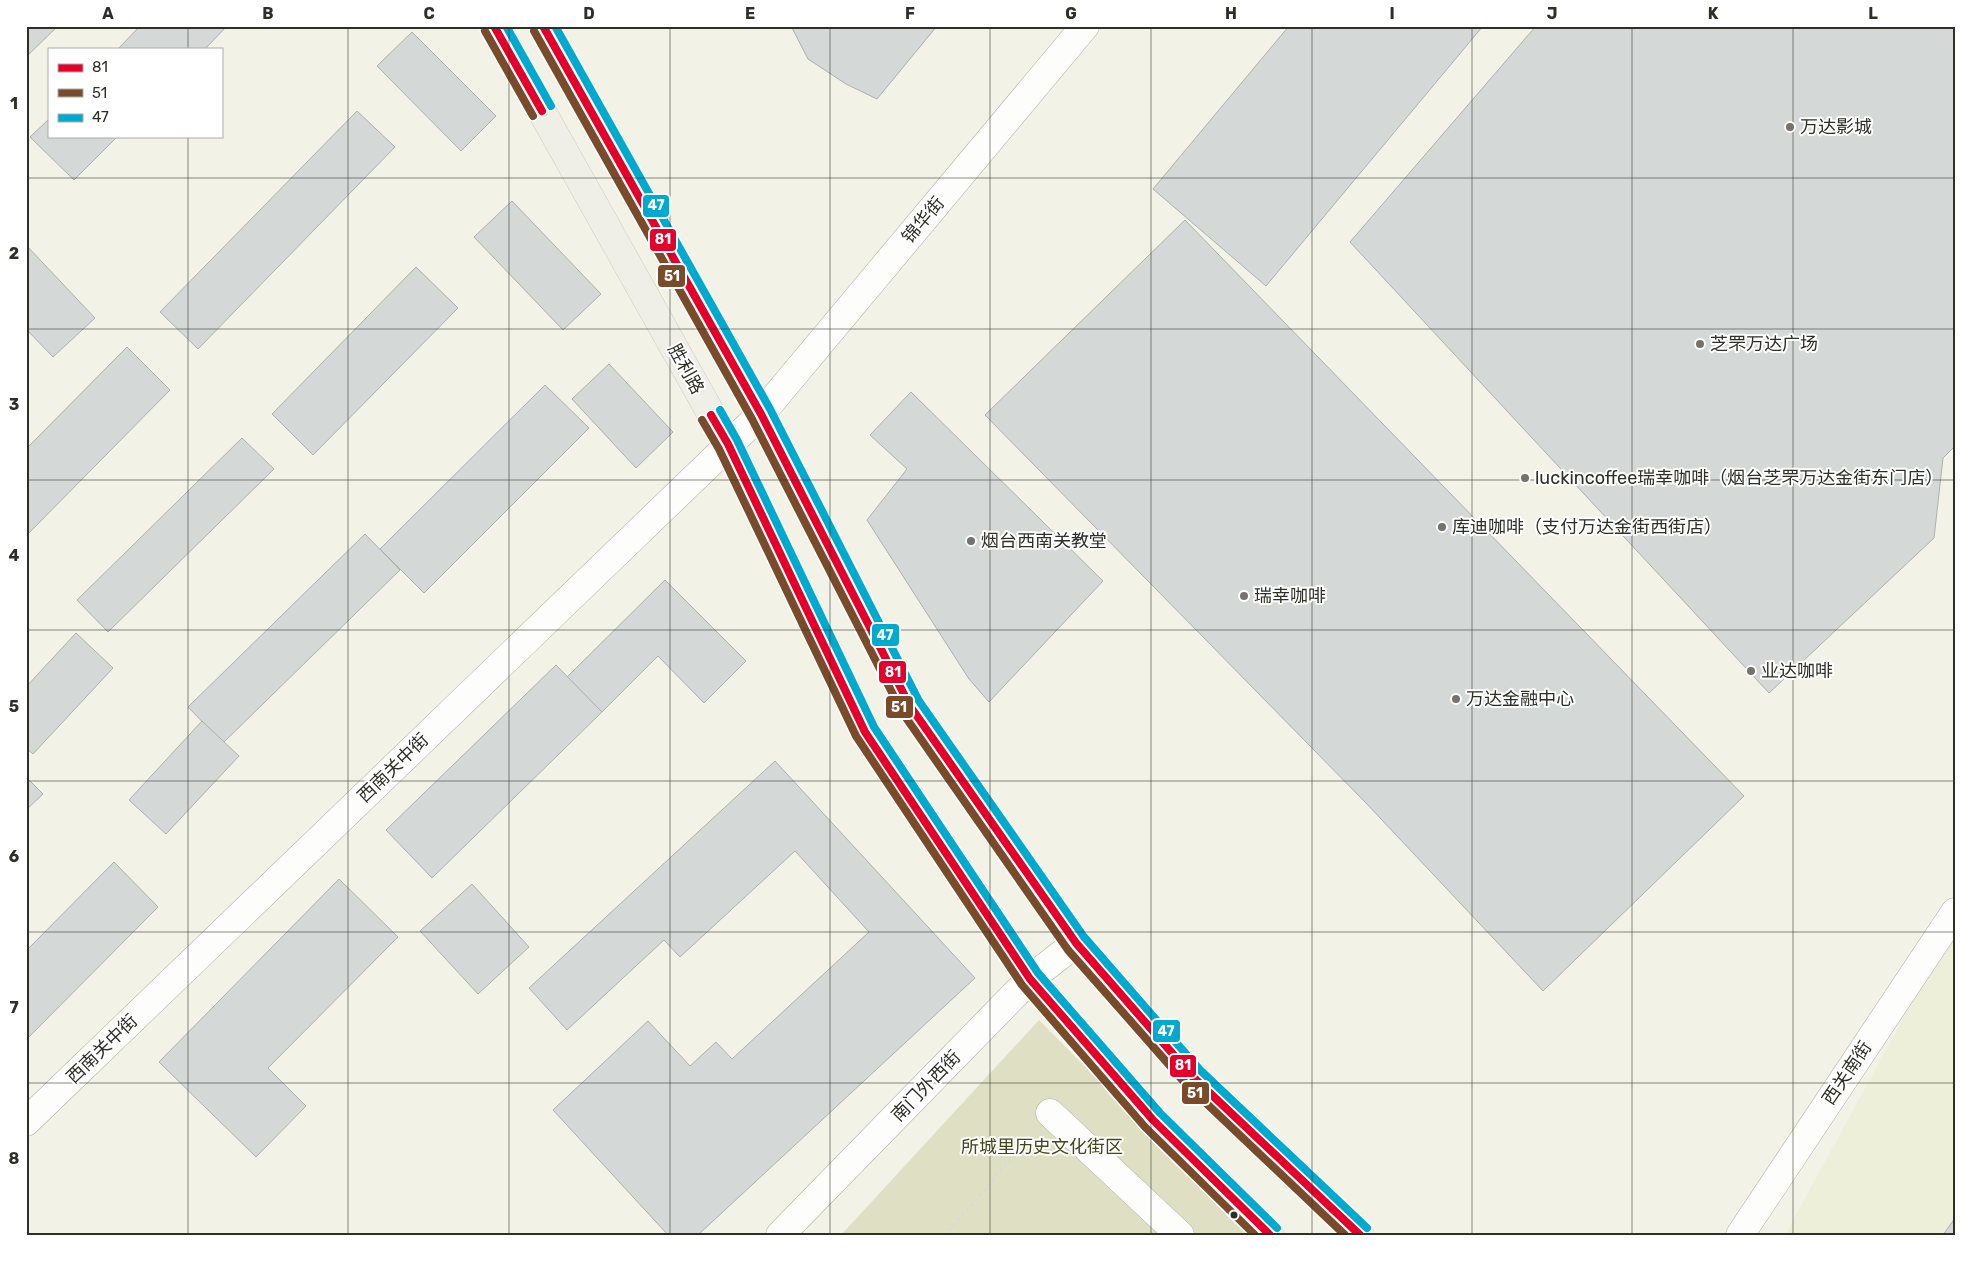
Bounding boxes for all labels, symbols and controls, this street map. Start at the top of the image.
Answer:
text: A [102,4,114,23]
text: B [262,4,274,23]
text: C [423,4,435,23]
text: D [583,4,595,23]
text: E [745,4,755,23]
text: F [905,4,915,23]
text: G [1065,4,1077,23]
text: H [1225,4,1237,23]
text: I [1389,4,1395,23]
text: J [1547,4,1557,23]
text: K [1708,4,1719,23]
text: L [1868,4,1878,23]
legend [48,48,222,138]
text: 81 [92,58,108,76]
text: 51 [92,84,107,102]
text: 1 [10,94,18,113]
text: 47 [92,108,109,126]
place label: 万达影城 [1800,116,1872,138]
marker: 万达影城 [1784,121,1796,133]
street label: 锦华街 [897,192,949,248]
line badge: 47 [642,194,670,218]
text: 47 [647,197,665,214]
line badge: 81 [649,228,677,252]
text: 81 [655,231,671,248]
text: 2 [9,244,19,263]
line badge: 51 [657,264,686,288]
text: 51 [664,268,680,285]
place label: 芝罘万达广场 [1710,333,1818,355]
marker: 芝罘万达广场 [1694,338,1706,350]
street label: 胜利路 [663,340,709,398]
text: 3 [9,395,19,414]
place label: luckincoffee瑞幸咖啡（烟台芝罘万达金街东门店） [1535,467,1943,489]
marker: luckincoffee瑞幸咖啡（烟台芝罘万达金街东门店） [1519,472,1531,484]
place label: 库迪咖啡（支付万达金街西街店） [1452,516,1722,538]
marker: 库迪咖啡（支付万达金街西街店） [1436,521,1448,533]
place label: 烟台西南关教堂 [981,530,1107,552]
marker: 烟台西南关教堂 [965,535,977,547]
text: 4 [9,546,20,565]
place label: 瑞幸咖啡 [1254,585,1326,607]
marker: 瑞幸咖啡 [1238,590,1250,602]
line badge: 47 [871,623,900,647]
text: 47 [876,627,894,644]
line badge: 81 [878,660,907,684]
place label: 业达咖啡 [1761,660,1833,682]
text: 81 [885,664,901,681]
marker: 业达咖啡 [1745,665,1757,677]
place label: 万达金融中心 [1466,688,1574,710]
marker: 万达金融中心 [1450,693,1462,705]
line badge: 51 [885,695,914,719]
text: 5 [9,697,19,716]
text: 51 [891,699,907,716]
street label: 西南关中街 [353,729,433,807]
text: 6 [9,847,19,866]
text: 7 [9,998,19,1017]
street label: 西南关中街 [62,1010,142,1088]
line badge: 47 [1152,1019,1181,1043]
text: 47 [1157,1023,1175,1040]
street label: 西关南街 [1818,1037,1876,1109]
street label: 南门外西街 [887,1046,965,1126]
line badge: 81 [1169,1054,1197,1078]
text: 81 [1175,1057,1191,1074]
line badge: 51 [1181,1081,1210,1105]
text: 51 [1187,1085,1203,1102]
park label: 所城里历史文化街区 [961,1136,1123,1158]
text: 8 [9,1149,20,1168]
unlabelled marker [1229,1210,1239,1220]

